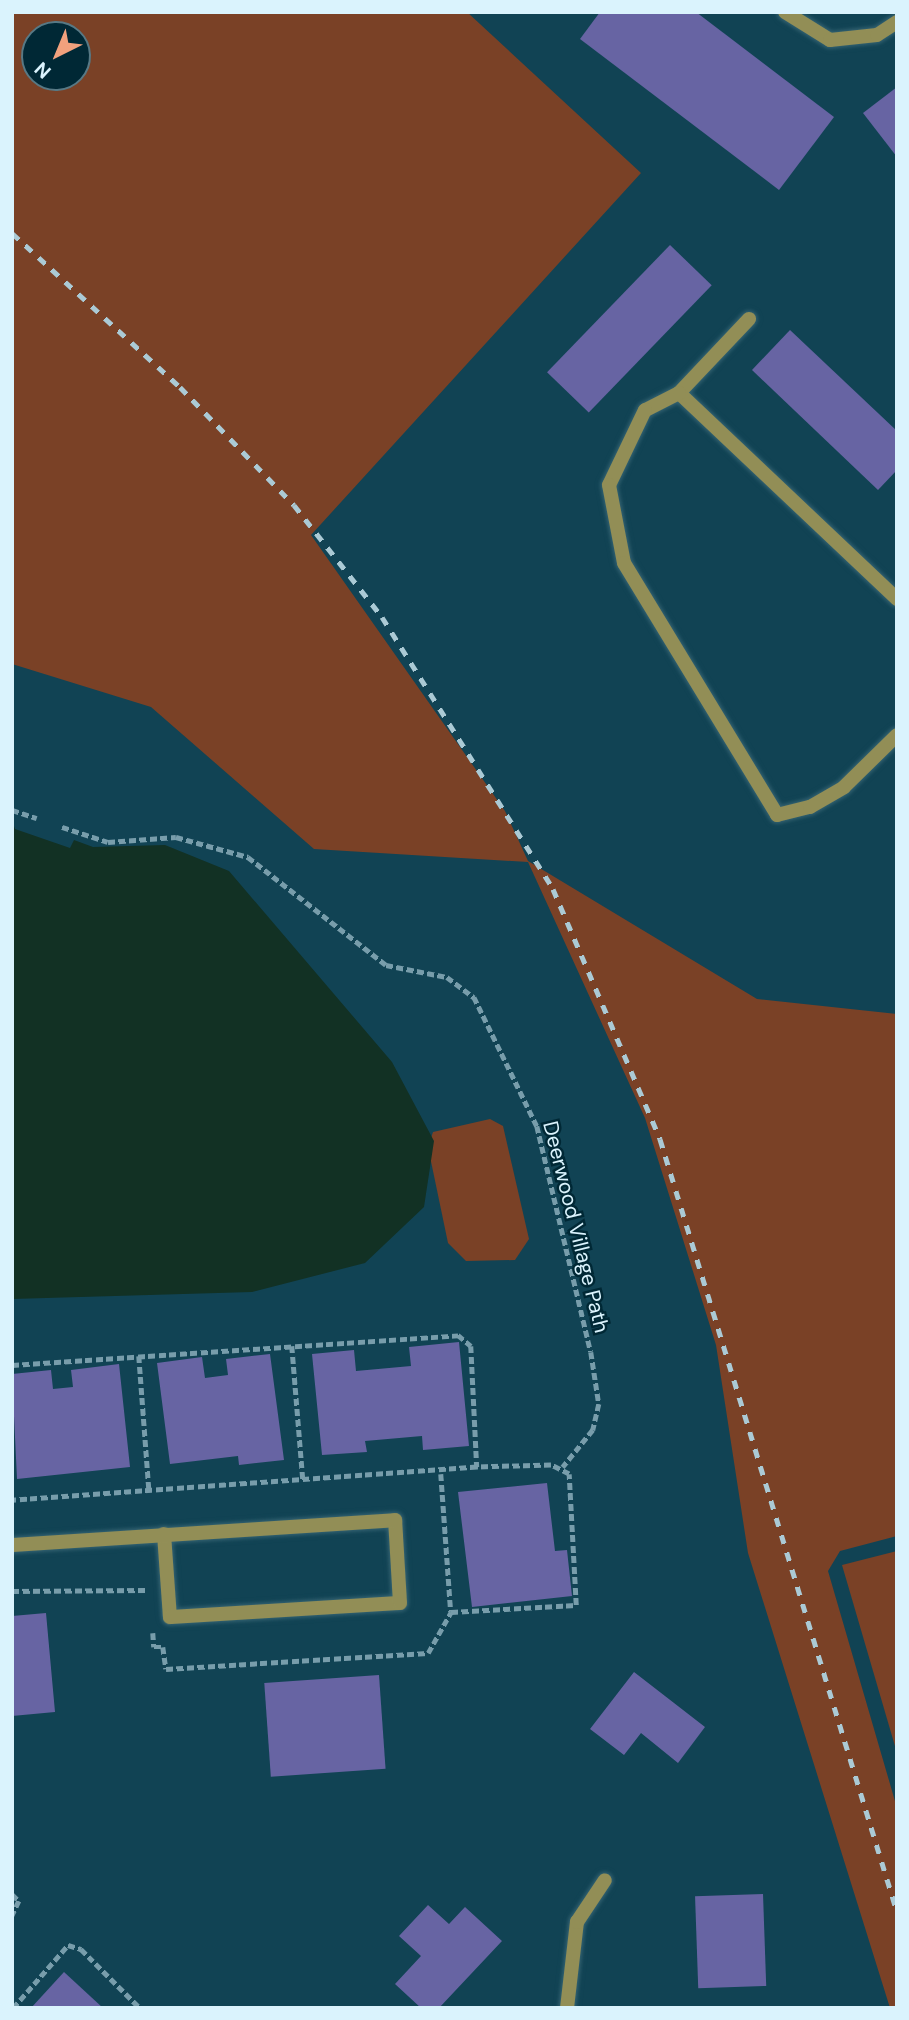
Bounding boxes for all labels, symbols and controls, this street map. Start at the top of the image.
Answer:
north arrow [21,21,91,91]
text: N [29,56,56,84]
street label: Deerwood Village Path [538,1119,614,1335]

